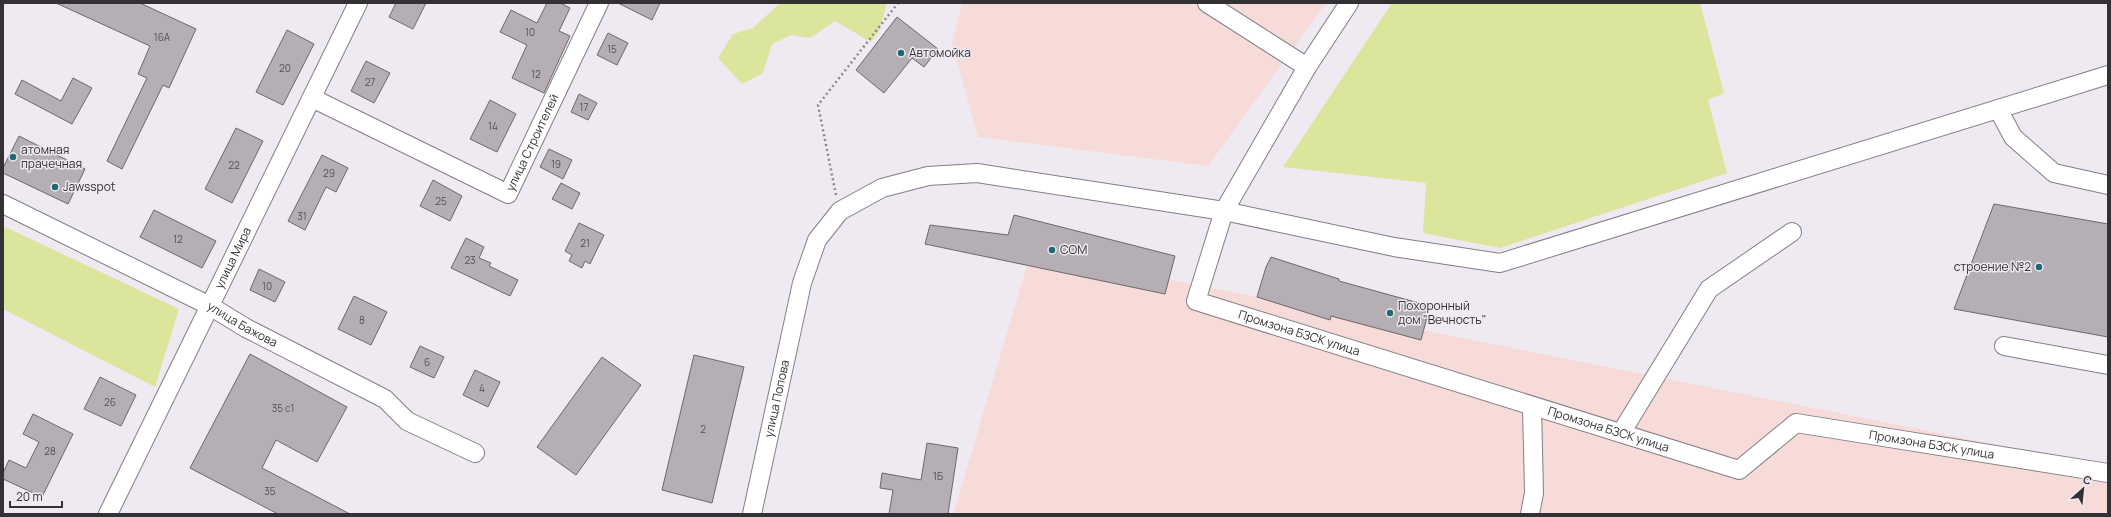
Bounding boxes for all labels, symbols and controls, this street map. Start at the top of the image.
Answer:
house number: 10 [525,25,535,39]
house number: 16А [154,30,171,44]
house number: 15 [607,42,617,56]
place label: Автомойка [909,44,971,61]
marker: Автомойка [896,48,906,58]
house number: 20 [279,61,291,75]
house number: 12 [531,67,541,81]
house number: 27 [365,75,375,89]
street label: улица Строителей [502,91,562,194]
house number: 17 [580,100,588,114]
house number: 14 [488,119,498,133]
place label: атомная прачечная [21,141,82,172]
marker: атомная прачечная [8,152,18,162]
house number: 19 [551,157,561,171]
house number: 22 [228,158,240,172]
house number: 29 [323,166,335,180]
place label: Jawsspot [63,178,116,195]
marker: Jawsspot [50,182,60,192]
house number: 25 [435,194,447,208]
house number: 31 [297,209,307,223]
street label: улица Мира [210,224,255,292]
house number: 12 [173,232,183,246]
house number: 21 [580,236,590,250]
place label: СОМ [1060,241,1087,258]
marker: СОМ [1047,245,1057,255]
house number: 23 [464,253,476,267]
place label: строение №2 [1954,258,2031,275]
marker: строение №2 [2034,262,2044,272]
house number: 10 [262,279,272,293]
street label: улица Бажова [204,297,281,351]
place label: Похоронный дом "Вечность" [1398,297,1486,328]
street label: Промзона БЗСК улица [1236,306,1362,360]
marker: Похоронный дом "Вечность" [1385,308,1395,318]
house number: 8 [359,313,365,327]
house number: 6 [424,355,430,369]
street label: улица Попова [760,358,793,439]
house number: 4 [479,381,485,395]
house number: 26 [104,395,116,409]
house number: 35 с1 [272,401,294,415]
street label: Промзона БЗСК улица [1546,402,1672,456]
house number: 2 [700,422,706,436]
street label: Промзона БЗСК улица [1868,426,1996,463]
house number: 28 [44,444,56,458]
house number: 1Б [933,469,943,483]
north arrow [2063,469,2103,509]
text: С [2081,471,2095,488]
scale bar [10,483,62,509]
house number: 35 [264,484,276,498]
text: 20 m [16,488,43,505]

